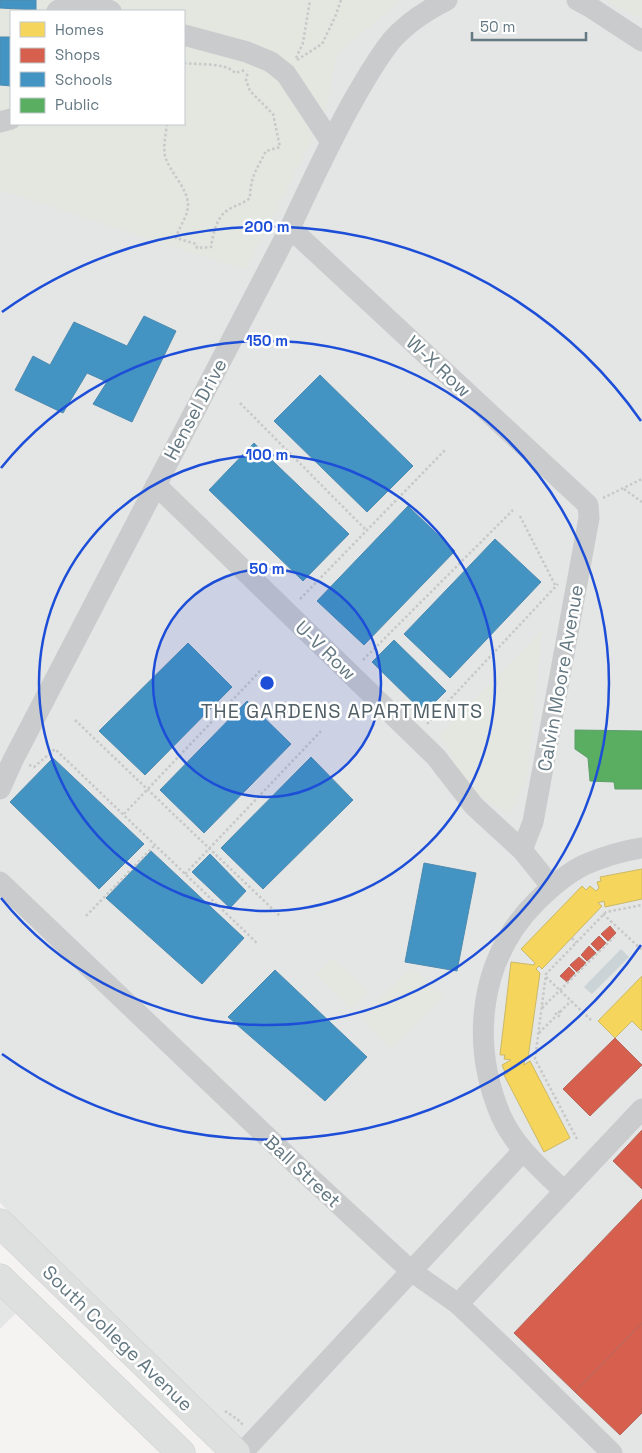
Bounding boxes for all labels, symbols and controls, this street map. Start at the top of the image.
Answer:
legend [10,10,185,125]
scale bar [472,10,586,42]
text: 50 m [480,17,515,36]
text: Homes [55,20,104,39]
text: Shops [55,45,100,64]
text: Schools [55,70,113,89]
text: Public [55,95,99,114]
text: 200 m [245,217,289,236]
street label: W-X Row [401,330,476,403]
text: 150 m [246,331,288,350]
street label: Hensel Drive [158,354,233,464]
text: 100 m [246,445,288,464]
text: 50 m [249,559,285,578]
street label: Calvin Moore Avenue [532,583,589,773]
street label: U-V Row [290,615,361,686]
centre of rings [258,674,276,692]
district label: THE GARDENS APARTMENTS [201,698,483,724]
street label: Ball Street [259,1130,346,1213]
street label: South College Avenue [37,1260,198,1417]

